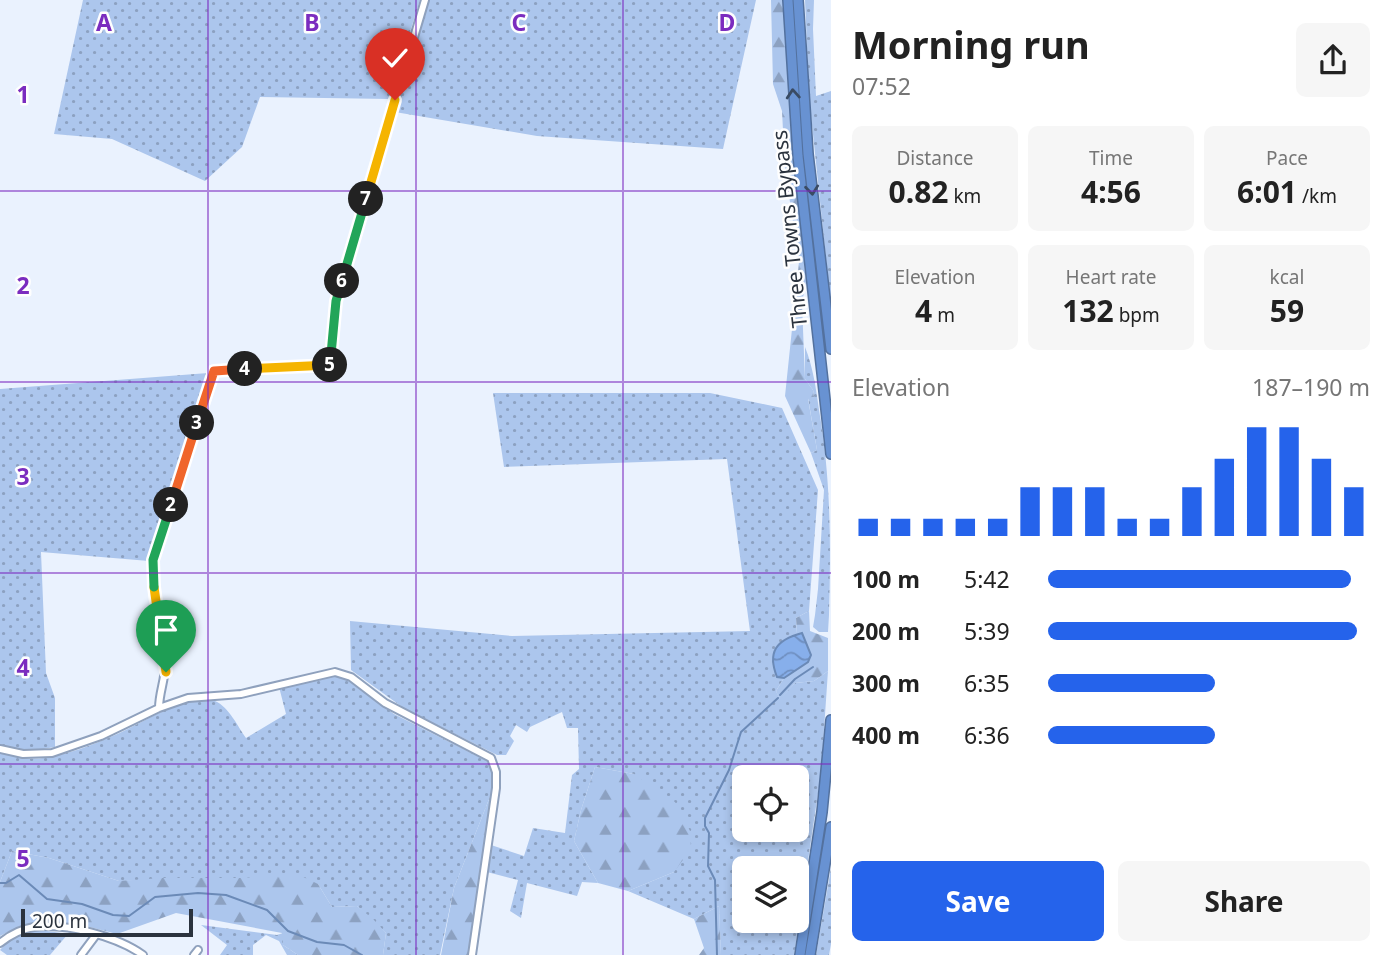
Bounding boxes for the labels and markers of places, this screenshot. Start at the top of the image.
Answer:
pin [365,28,425,100]
pin: 7 [348,182,384,216]
pin: 6 [324,264,360,298]
pin: 5 [312,348,348,382]
pin: 4 [228,352,262,386]
pin: 3 [180,406,214,440]
pin: 2 [154,488,188,522]
pin [136,600,196,672]

